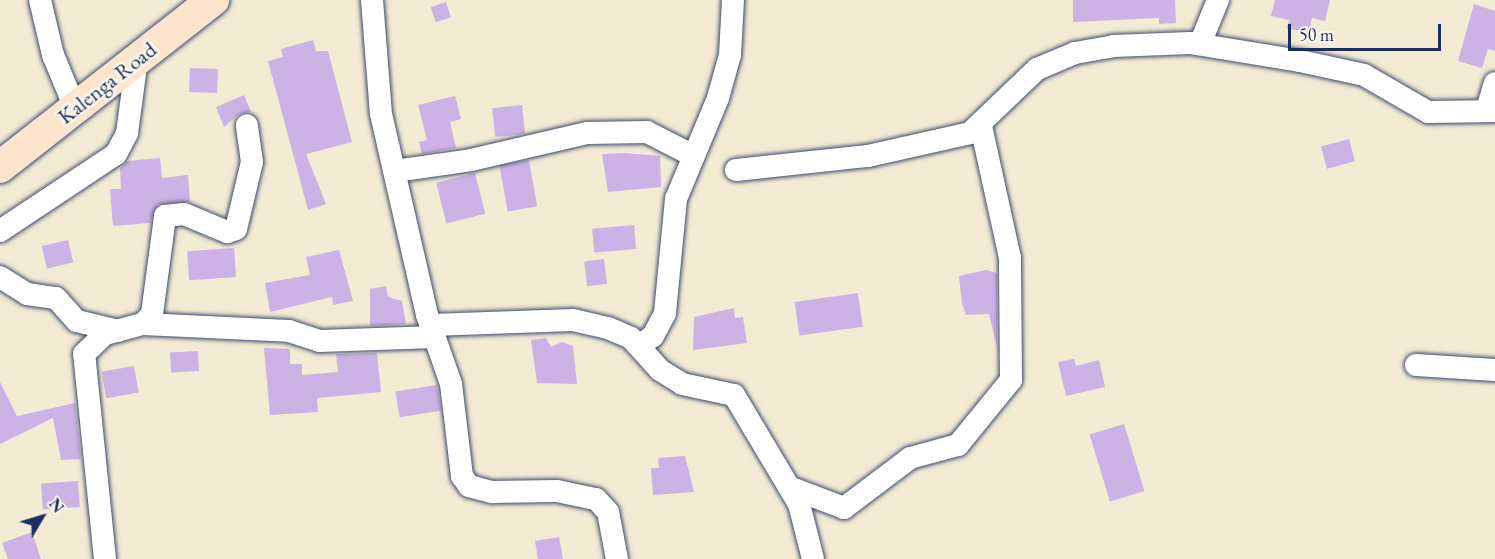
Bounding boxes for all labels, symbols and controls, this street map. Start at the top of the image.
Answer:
scale bar [1291,12,1444,50]
text: 50 m [1299,23,1334,46]
street label: Kalenga Road [52,36,162,130]
north arrow [12,487,72,547]
text: N [44,494,69,517]

